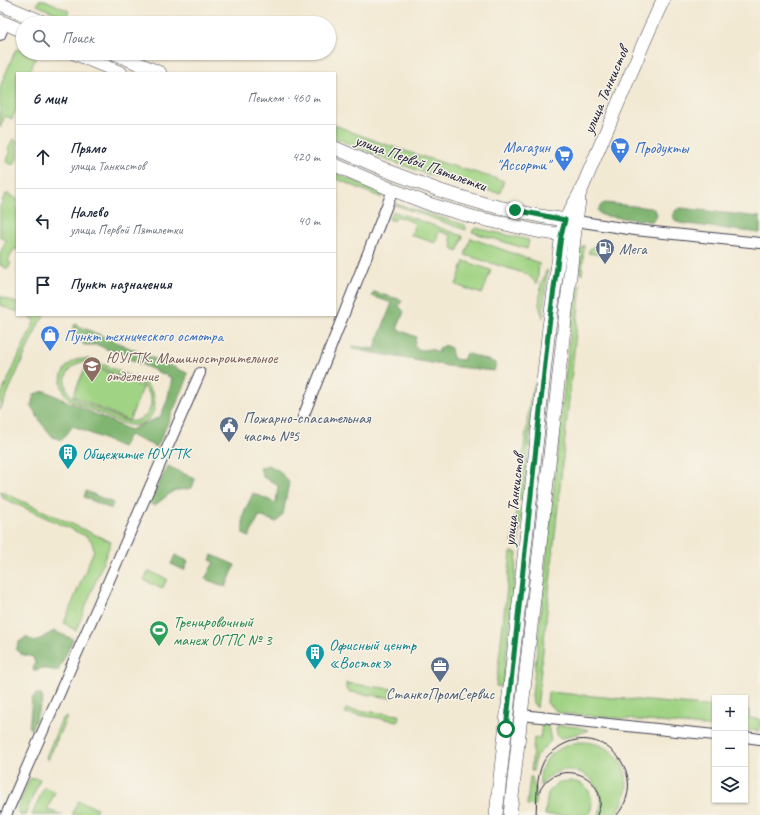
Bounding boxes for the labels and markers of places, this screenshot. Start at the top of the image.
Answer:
supermarket icon: Продукты [609,136,631,164]
place label: Магазин "Ассорти" [496,137,553,175]
place label: Продукты [634,138,690,158]
supermarket icon: Магазин "Ассорти" [553,144,575,172]
fuel station icon: Мега [594,237,616,265]
place label: Мега [619,239,648,259]
shop icon: Пункт технического осмотра [39,324,61,352]
place label: Пункт технического осмотра [64,326,225,346]
place label: ЮУГТК. Машиностроительное отделение [106,348,279,386]
school or university icon: ЮУГТК. Машиностроительное отделение [81,355,103,383]
place label: Пожарно-спасательная часть №5 [243,408,371,446]
public building icon: Пожарно-спасательная часть №5 [218,415,240,443]
building icon: Общежитие ЮУГТК [57,442,79,470]
place label: Общежитие ЮУГТК [82,444,193,464]
place label: Тренировочный манеж ОГПС № 3 [173,612,274,650]
sports icon: Тренировочный манеж ОГПС № 3 [148,619,170,647]
place label: Офисный центр «Восток» [329,635,417,673]
building icon: Офисный центр «Восток» [304,642,326,670]
office icon: СтанкоПромСервис [429,655,451,683]
place label: СтанкоПромСервис [386,684,496,704]

